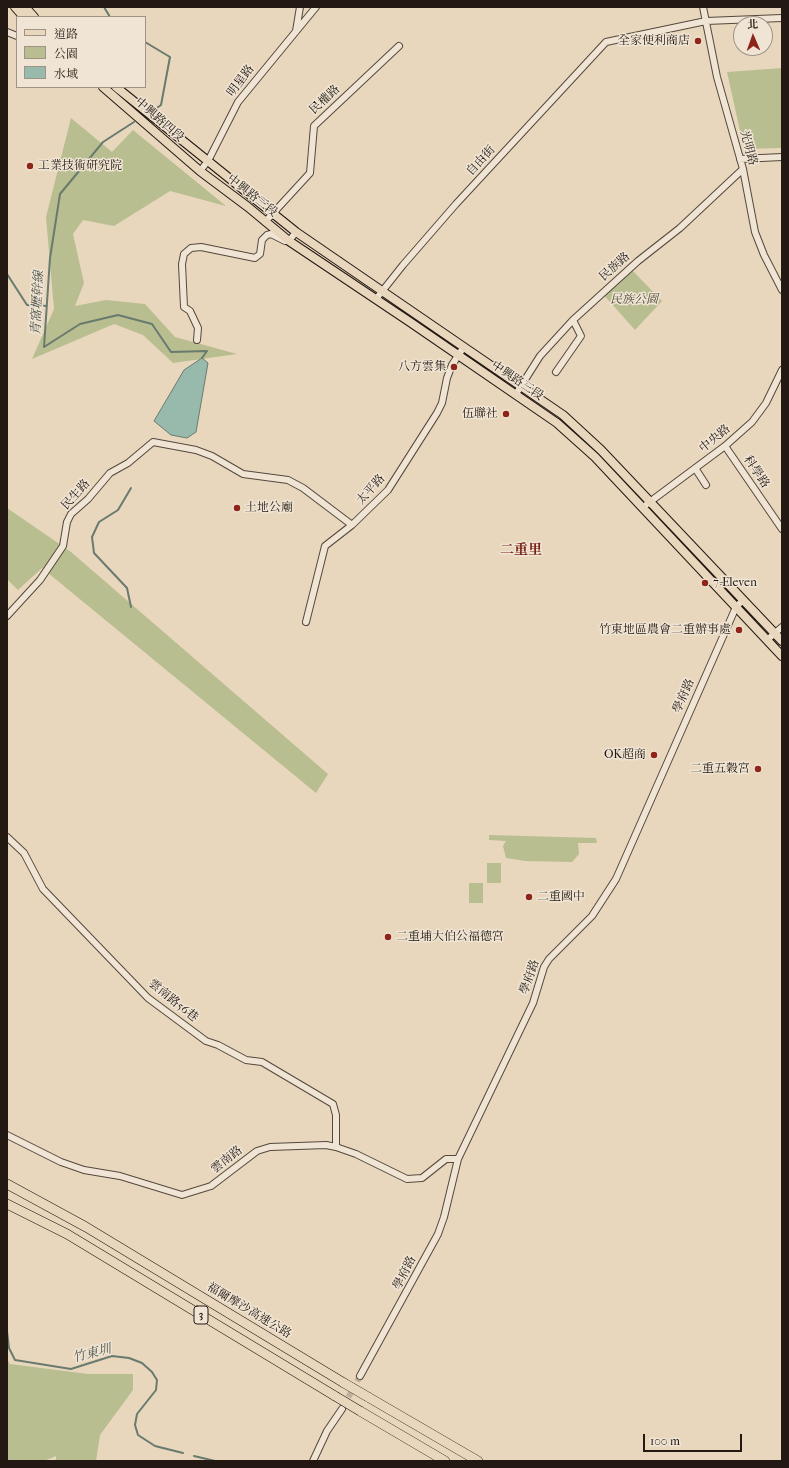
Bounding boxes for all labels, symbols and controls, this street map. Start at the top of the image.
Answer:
legend [16,16,146,88]
north arrow [733,16,773,56]
text: 北 [747,18,758,31]
text: 道路 [54,27,78,41]
place label: 全家便利商店 [618,34,690,48]
marker: 全家便利商店 [693,36,703,46]
text: 公園 [54,47,78,61]
street label: 明星路 [224,62,258,100]
text: 水域 [54,67,78,81]
street label: 民權路 [307,82,343,118]
street label: 中興路四段 [132,95,186,145]
street label: 光明路 [736,129,760,167]
street label: 自由街 [463,143,499,179]
place label: 工業技術研究院 [38,159,122,173]
marker: 工業技術研究院 [25,161,35,171]
street label: 中興路三段 [224,172,280,220]
street label: 民族路 [597,250,633,284]
water label: 青窩壢幹線 [29,270,47,336]
park label: 民族公園 [610,293,658,307]
street label: 中興路三段 [488,358,546,404]
place label: 八方雲集 [398,360,446,374]
marker: 八方雲集 [449,362,459,372]
place label: 伍聯社 [462,407,498,421]
marker: 伍聯社 [501,409,511,419]
street label: 中央路 [696,422,734,456]
street label: 科學路 [740,453,772,491]
street label: 太平路 [354,472,388,508]
street label: 民生路 [59,477,93,513]
place label: 土地公廟 [245,501,293,515]
marker: 土地公廟 [232,503,242,513]
district label: 二重里 [500,543,542,559]
place label: 7-Eleven [713,576,757,590]
marker: 7-Eleven [700,578,710,588]
place label: 竹東地區農會二重辦事處 [599,623,731,637]
marker: 竹東地區農會二重辦事處 [734,625,744,635]
street label: 學府路 [670,677,698,715]
place label: OK超商 [604,748,646,762]
marker: OK超商 [649,750,659,760]
place label: 二重五穀宮 [690,762,750,776]
marker: 二重五穀宮 [753,764,763,774]
place label: 二重國中 [537,890,585,904]
marker: 二重國中 [524,892,534,902]
place label: 二重埔大伯公福德宮 [396,930,504,944]
marker: 二重埔大伯公福德宮 [383,932,393,942]
street label: 學府路 [517,958,543,996]
street label: 雲南路56巷 [145,977,201,1025]
street label: 雲南路 [208,1143,246,1177]
street label: 學府路 [390,1254,420,1292]
street label: 福爾摩沙高速公路 [204,1280,294,1342]
road number: 3 [194,1306,208,1324]
water label: 竹東圳 [71,1342,113,1366]
scale bar [645,1426,744,1452]
text: 100 m [650,1434,680,1448]

